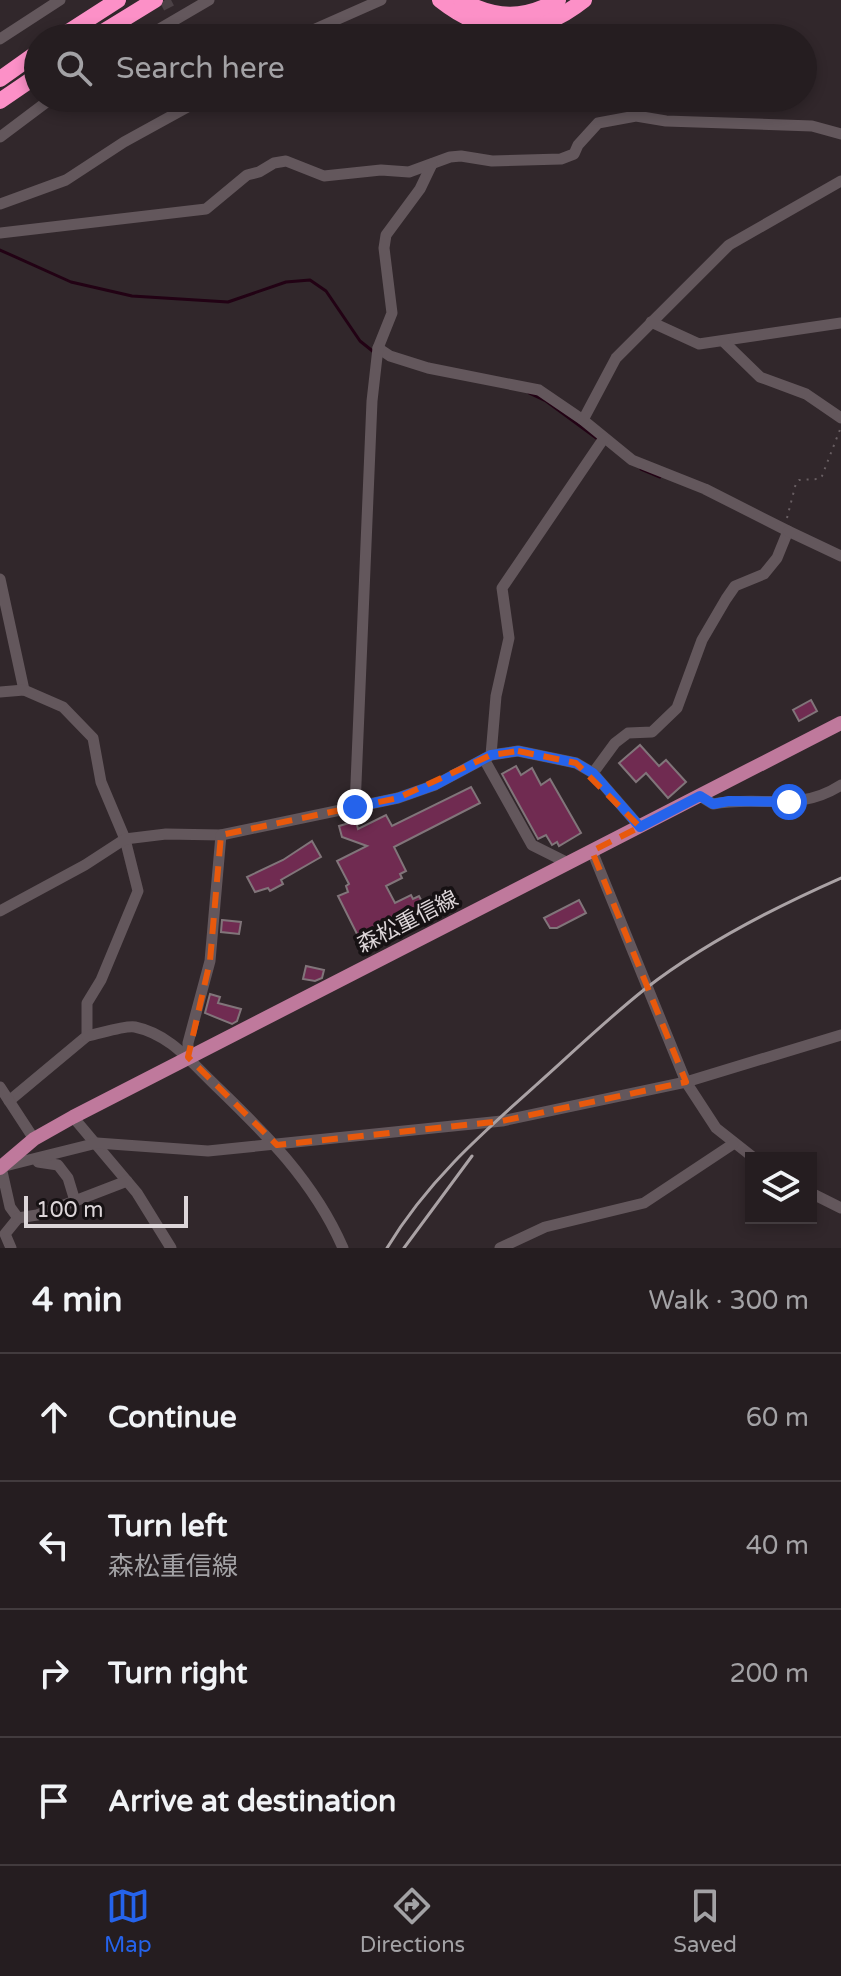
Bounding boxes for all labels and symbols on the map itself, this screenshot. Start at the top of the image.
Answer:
route start [771,784,807,820]
route end [337,789,373,825]
street label: 森松重信線 [353,885,462,958]
scale bar [24,1192,188,1228]

